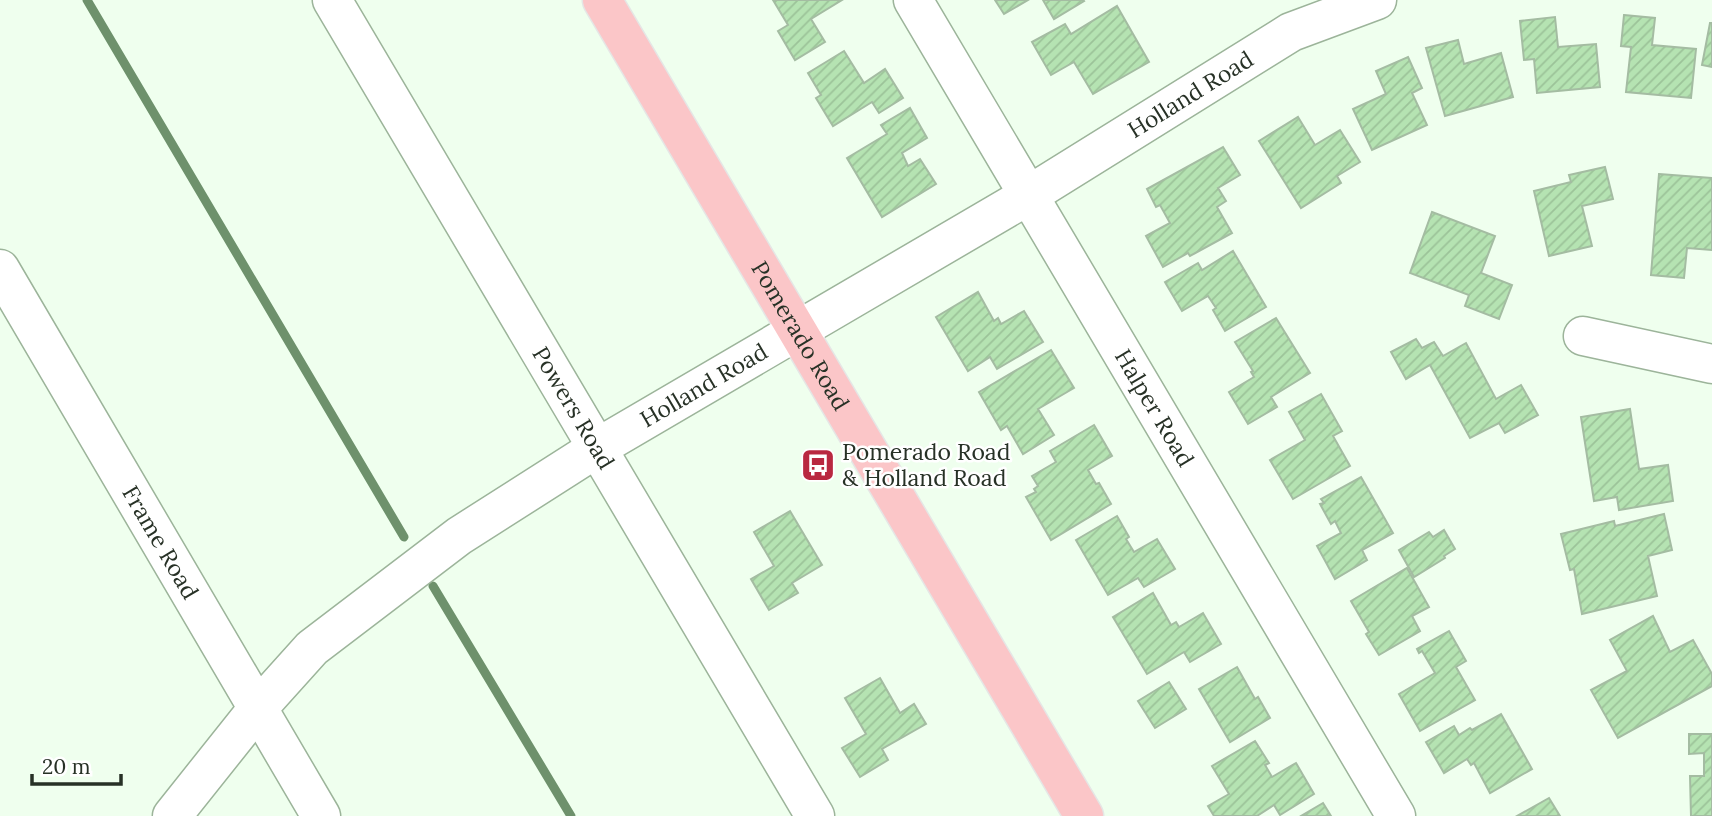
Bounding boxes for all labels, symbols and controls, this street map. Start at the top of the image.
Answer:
street label: Holland Road [1122,44,1259,144]
street label: Pomerado Road [745,256,856,416]
street label: Holland Road [635,336,773,434]
street label: Powers Road [526,341,622,474]
street label: Halper Road [1109,344,1201,472]
place label: Pomerado Road & Holland Road [842,437,1011,492]
bus stop icon: Pomerado Road & Holland Road [799,446,837,484]
street label: Frame Road [116,480,206,604]
scale bar [32,742,121,786]
text: 20 m [42,753,91,780]

